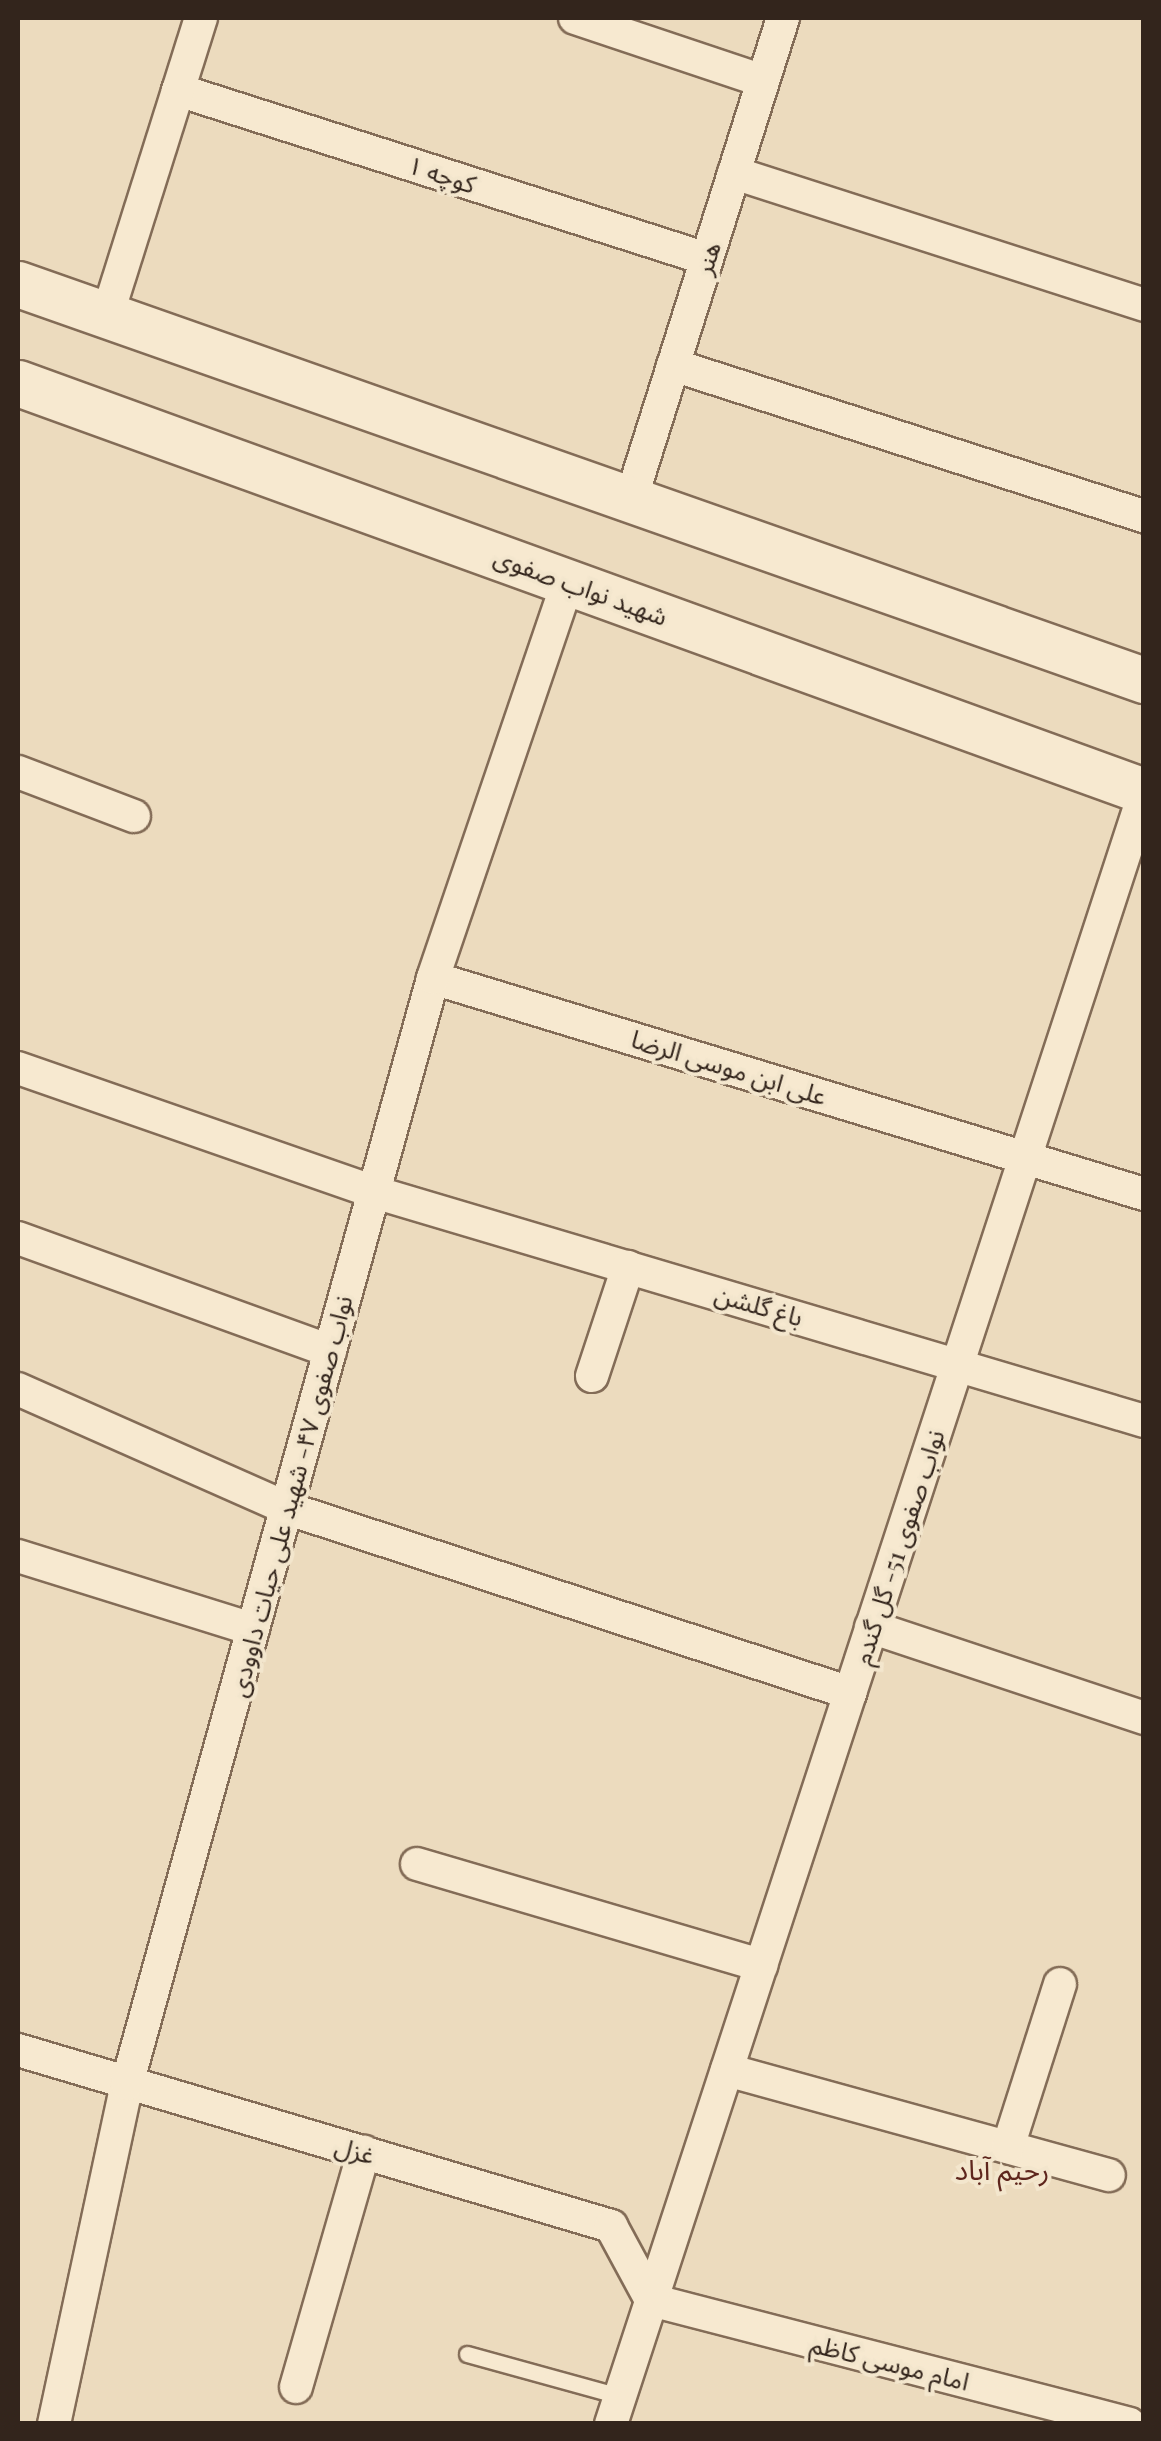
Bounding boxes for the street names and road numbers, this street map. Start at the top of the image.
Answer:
street label: کوچه ۱ [404,149,480,199]
street label: هنر [688,238,726,278]
street label: شهید نواب صفوی [490,541,672,631]
street label: علی ابن موسی الرضا [628,1023,830,1111]
street label: باغ گلشن [712,1278,806,1332]
street label: نواب صفوی ۴۷- شهید علی حیات داوودی [222,1292,358,1700]
street label: نواب صفوی 51- گل گندم [846,1426,950,1668]
street label: غزل [332,2130,378,2170]
street label: امام موسی کاظم [808,2328,972,2396]

